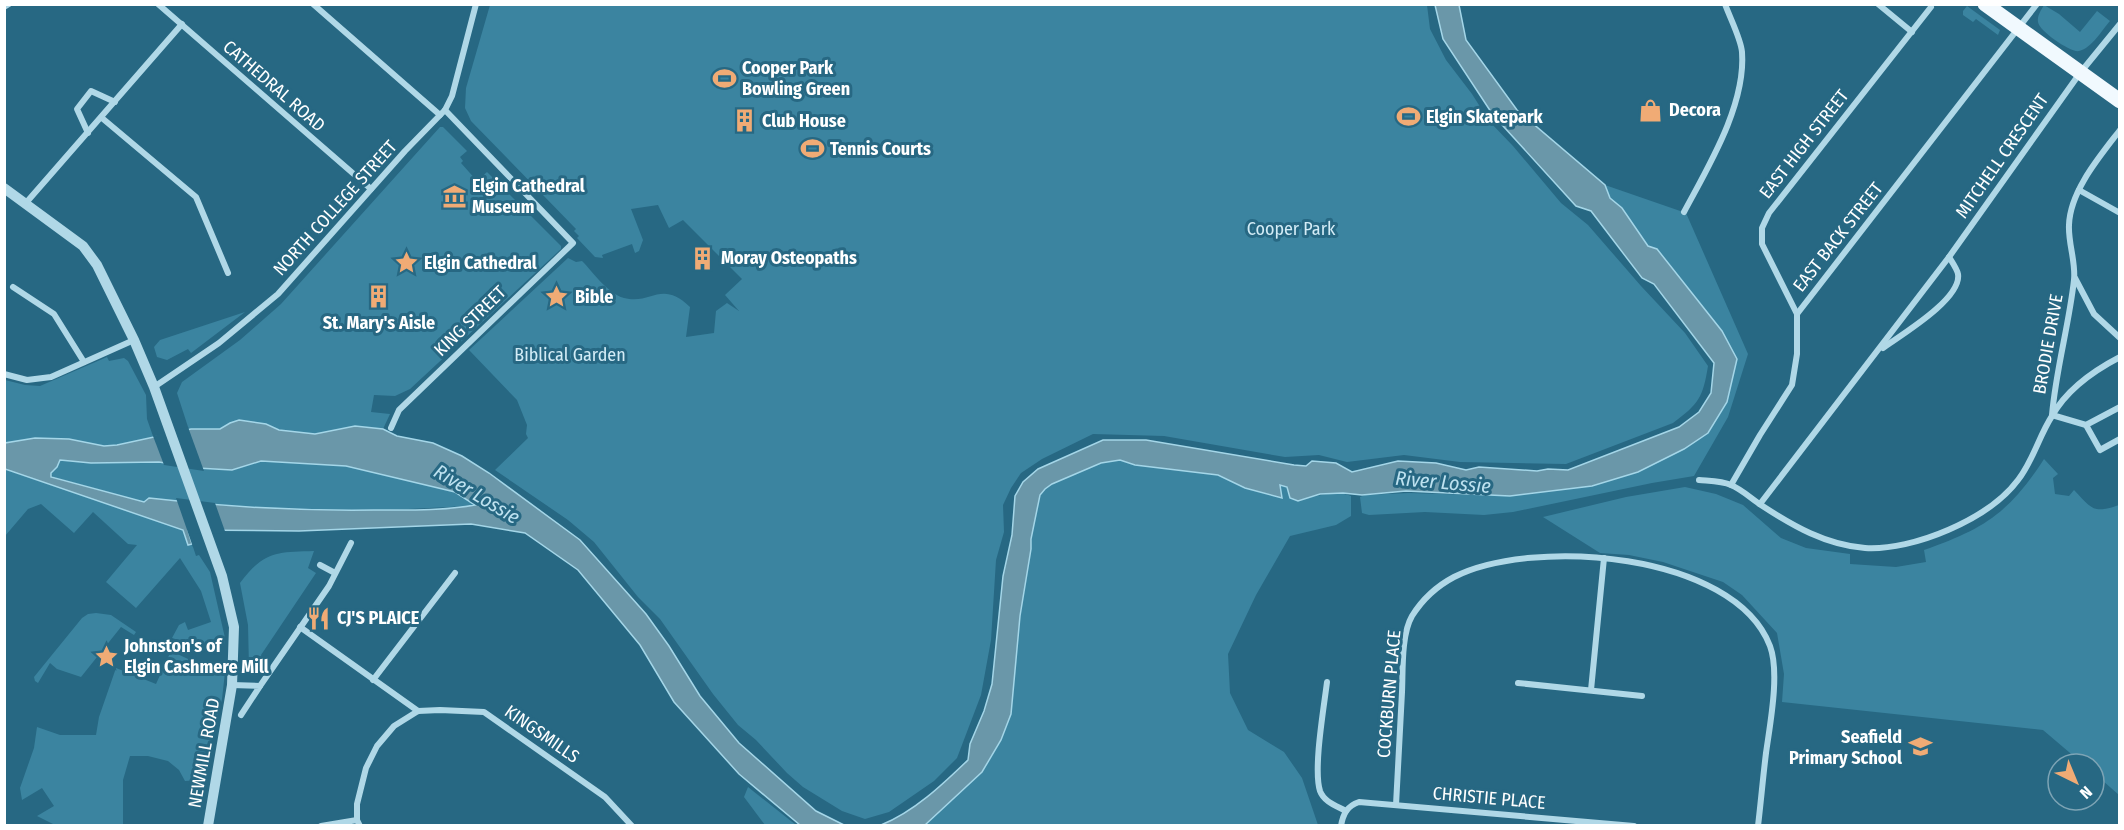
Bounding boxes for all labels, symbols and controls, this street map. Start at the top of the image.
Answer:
street label: CATHEDRAL ROAD [218,36,330,136]
place label: Cooper Park Bowling Green [742,57,850,100]
sports icon: Cooper Park Bowling Green [711,65,737,91]
street label: EAST HIGH STREET [1755,85,1854,203]
street label: MITCHELL CRESCENT [1951,89,2054,222]
shop icon: Decora [1638,97,1664,123]
place label: Decora [1669,99,1721,121]
sports icon: Elgin Skatepark [1395,104,1421,130]
place label: Elgin Skatepark [1426,106,1544,128]
building icon: Club House [731,108,757,134]
place label: Club House [762,110,846,132]
street label: NORTH COLLEGE STREET [269,135,402,280]
sports icon: Tennis Courts [799,136,825,162]
place label: Tennis Courts [830,138,931,160]
place label: Elgin Cathedral Museum [472,175,585,218]
street label: EAST BACK STREET [1788,177,1888,296]
museum icon: Elgin Cathedral Museum [441,183,467,209]
park label: Cooper Park [1247,218,1336,240]
building icon: Moray Osteopaths [690,245,716,271]
place label: Moray Osteopaths [721,247,857,269]
place icon: Elgin Cathedral [393,250,419,276]
place label: Elgin Cathedral [424,252,537,274]
street label: KING STREET [429,281,511,361]
building icon: St. Mary's Aisle [366,284,392,310]
place icon: Bible [544,284,570,310]
place label: Bible [575,286,613,308]
street label: BRODIE DRIVE [2028,292,2068,396]
place label: St. Mary's Aisle [323,312,435,334]
park label: Biblical Garden [514,344,626,366]
water label: River Lossie [430,459,525,529]
water label: River Lossie [1394,466,1492,498]
restaurant icon: CJ'S PLAICE [306,605,332,631]
place label: CJ'S PLAICE [337,607,420,629]
street label: COCKBURN PLACE [1372,629,1406,759]
place label: Johnston's of Elgin Cashmere Mill [123,635,269,678]
place icon: Johnston's of Elgin Cashmere Mill [93,643,119,669]
street label: NEWMILL ROAD [184,696,224,810]
street label: KINGSMILLS [500,700,584,768]
place label: Seafield Primary School [1789,726,1902,769]
school or university icon: Seafield Primary School [1907,734,1933,760]
north arrow [2046,752,2106,812]
street label: CHRISTIE PLACE [1432,782,1546,814]
text: N [2076,782,2096,803]

